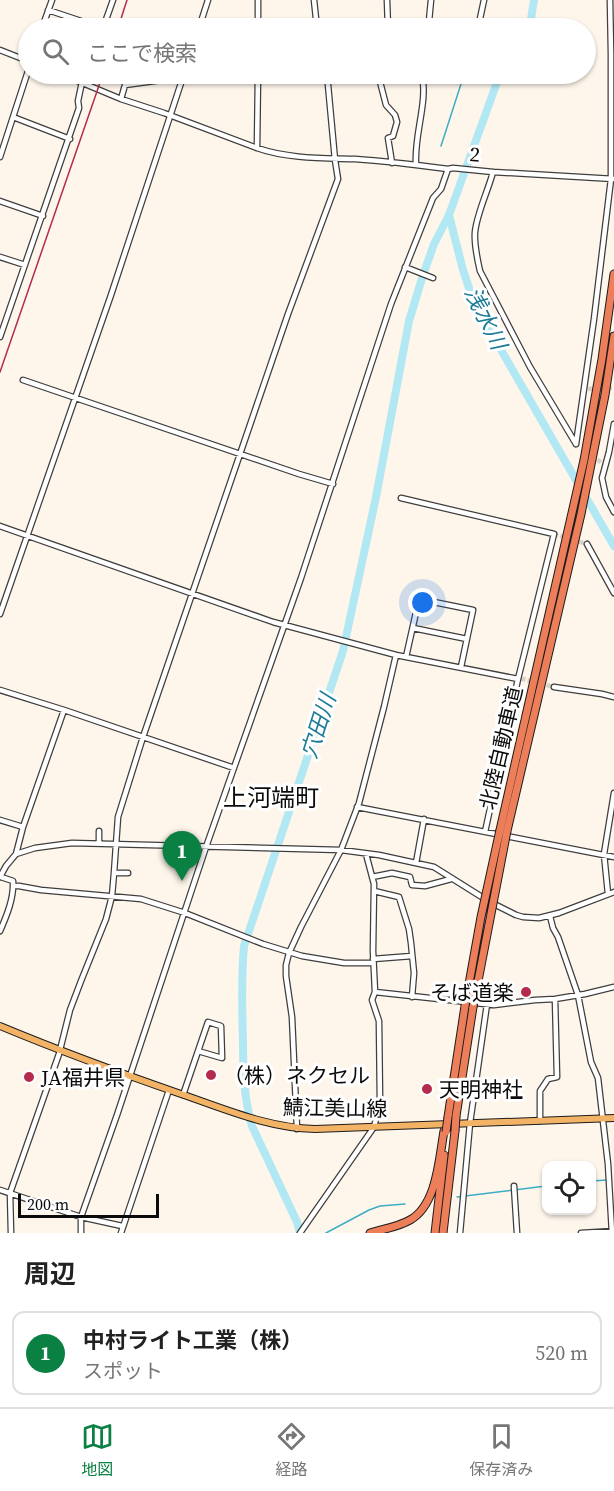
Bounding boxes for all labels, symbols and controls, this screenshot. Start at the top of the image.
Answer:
search box [18,18,596,84]
icon: search [39,35,72,68]
text: ここで検索 [87,38,197,68]
street label: 2 [469,139,481,169]
water label: 浅水川 [458,282,515,356]
your location [408,588,437,617]
street label: 北陸自動車道 [473,683,529,813]
water label: 穴田川 [294,688,343,762]
district label: 上河端町 [223,781,319,814]
pin: 1 [162,832,201,881]
place label: そば道楽 [430,978,514,1007]
marker: そば道楽 [519,985,533,999]
place label: （株）ネクセル [223,1061,370,1090]
place label: JA福井県 [40,1063,125,1092]
marker: （株）ネクセル [204,1068,218,1082]
marker: JA福井県 [22,1070,36,1084]
place label: 天明神社 [439,1075,523,1104]
marker: 天明神社 [420,1082,434,1096]
street label: 鯖江美山線 [282,1093,388,1123]
map controls [542,1161,596,1215]
button: locate [542,1161,596,1215]
scale bar [18,1191,159,1218]
text: 200 m [27,1193,69,1215]
text: 周辺 [24,1256,76,1292]
text: 中村ライト工業（株） [83,1325,303,1355]
text: 1 [40,1339,51,1367]
text: 520 m [535,1339,588,1367]
text: スポット [83,1357,163,1385]
tab: 地図 [81,1420,114,1480]
tab: 経路 [275,1420,308,1480]
tab: 保存済み [469,1420,533,1480]

